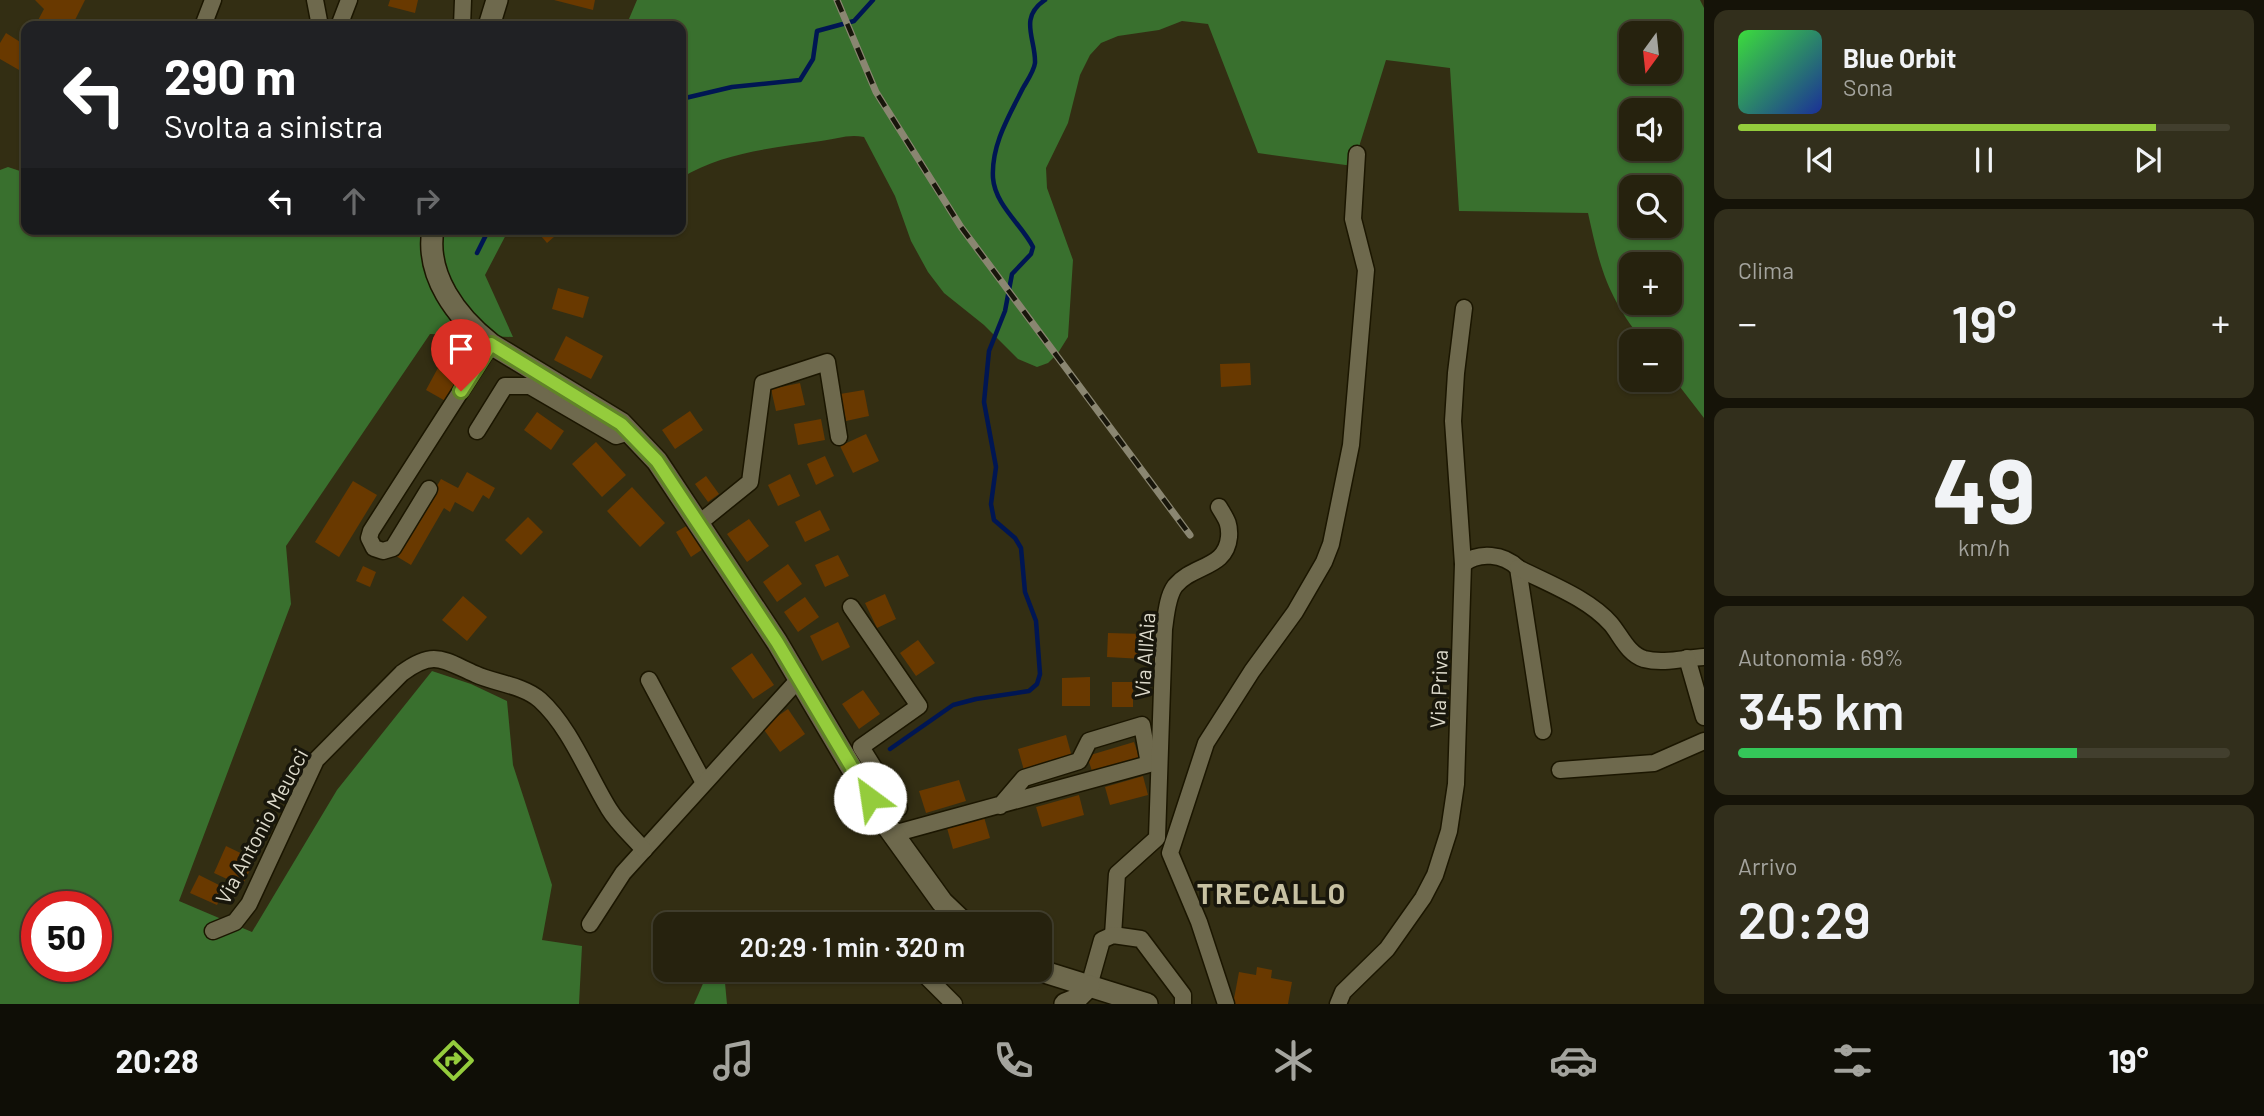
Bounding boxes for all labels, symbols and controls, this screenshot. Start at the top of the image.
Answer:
north arrow [1619,21,1682,84]
map controls [1619,21,1682,392]
text: Blue Orbit [1843,42,1956,73]
text: 290 m [164,46,296,105]
icon: left [49,49,140,140]
text: Sona [1843,73,1893,101]
button: sound [1619,98,1682,161]
text: Svolta a sinistra [164,106,383,144]
icon: previous [1801,141,1839,179]
icon: pause [1965,141,2003,179]
icon: next [2129,141,2167,179]
button: search [1619,175,1682,238]
icon: left [262,182,300,220]
icon: ahead [335,182,373,220]
icon: right [408,182,446,220]
button: + [1619,252,1682,315]
text: Clima [1738,256,1794,284]
text: 19° [1951,291,2017,353]
text: − [1738,299,1757,345]
text: + [2211,299,2230,345]
pin [431,319,491,391]
button: − [1619,329,1682,392]
icon: arrive [442,330,480,368]
text: 49 [1932,433,2036,542]
text: km/h [1958,533,2010,561]
street label: Via All'Aia [1129,612,1159,698]
text: Autonomia · 69% [1738,643,1904,671]
street label: Via Priva [1424,649,1452,729]
text: 345 km [1738,678,1904,740]
street label: Via Antonio Meucci [209,744,313,908]
position arrow [833,761,907,835]
text: Arrivo [1738,852,1798,880]
district label: TRECALLO [1197,876,1347,910]
text: 20:29 [1738,887,1871,949]
speed limit sign: 50 [21,891,112,982]
text: 20:29 · 1 min · 320 m [740,931,965,962]
icon: directions [429,1036,478,1085]
icon: music [709,1036,758,1085]
icon: phone [989,1036,1038,1085]
icon: climate [1269,1036,1318,1085]
icon: car [1549,1036,1598,1085]
icon: filters [1828,1036,1877,1085]
text: 20:28 [115,1041,198,1079]
text: 19° [2108,1041,2149,1079]

